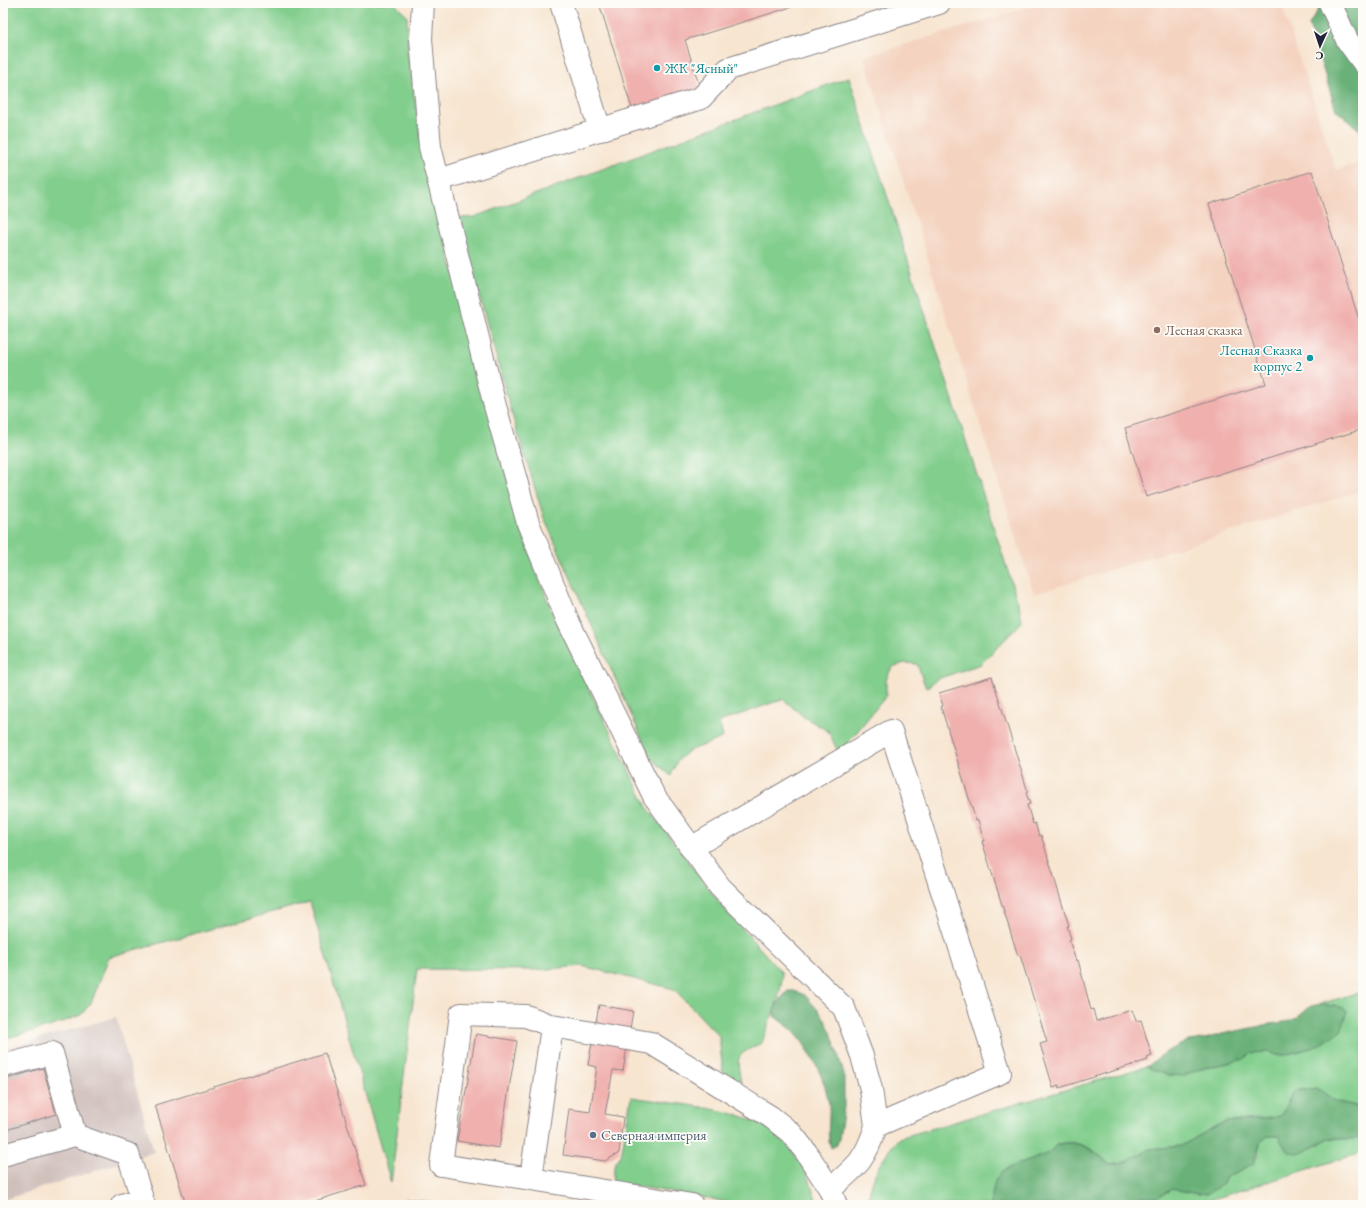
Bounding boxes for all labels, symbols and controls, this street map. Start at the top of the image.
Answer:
north arrow [1300,26,1340,66]
text: С [1315,49,1324,63]
place label: ЖК "Ясный" [664,59,738,77]
marker: ЖК "Ясный" [652,63,662,73]
place label: Лесная сказка [1165,321,1243,339]
marker: Лесная сказка [1152,325,1162,335]
place label: Лесная Сказка корпус 2 [1220,341,1302,375]
marker: Лесная Сказка корпус 2 [1305,353,1315,363]
place label: Северная империя [601,1126,707,1144]
marker: Северная империя [588,1130,598,1140]

